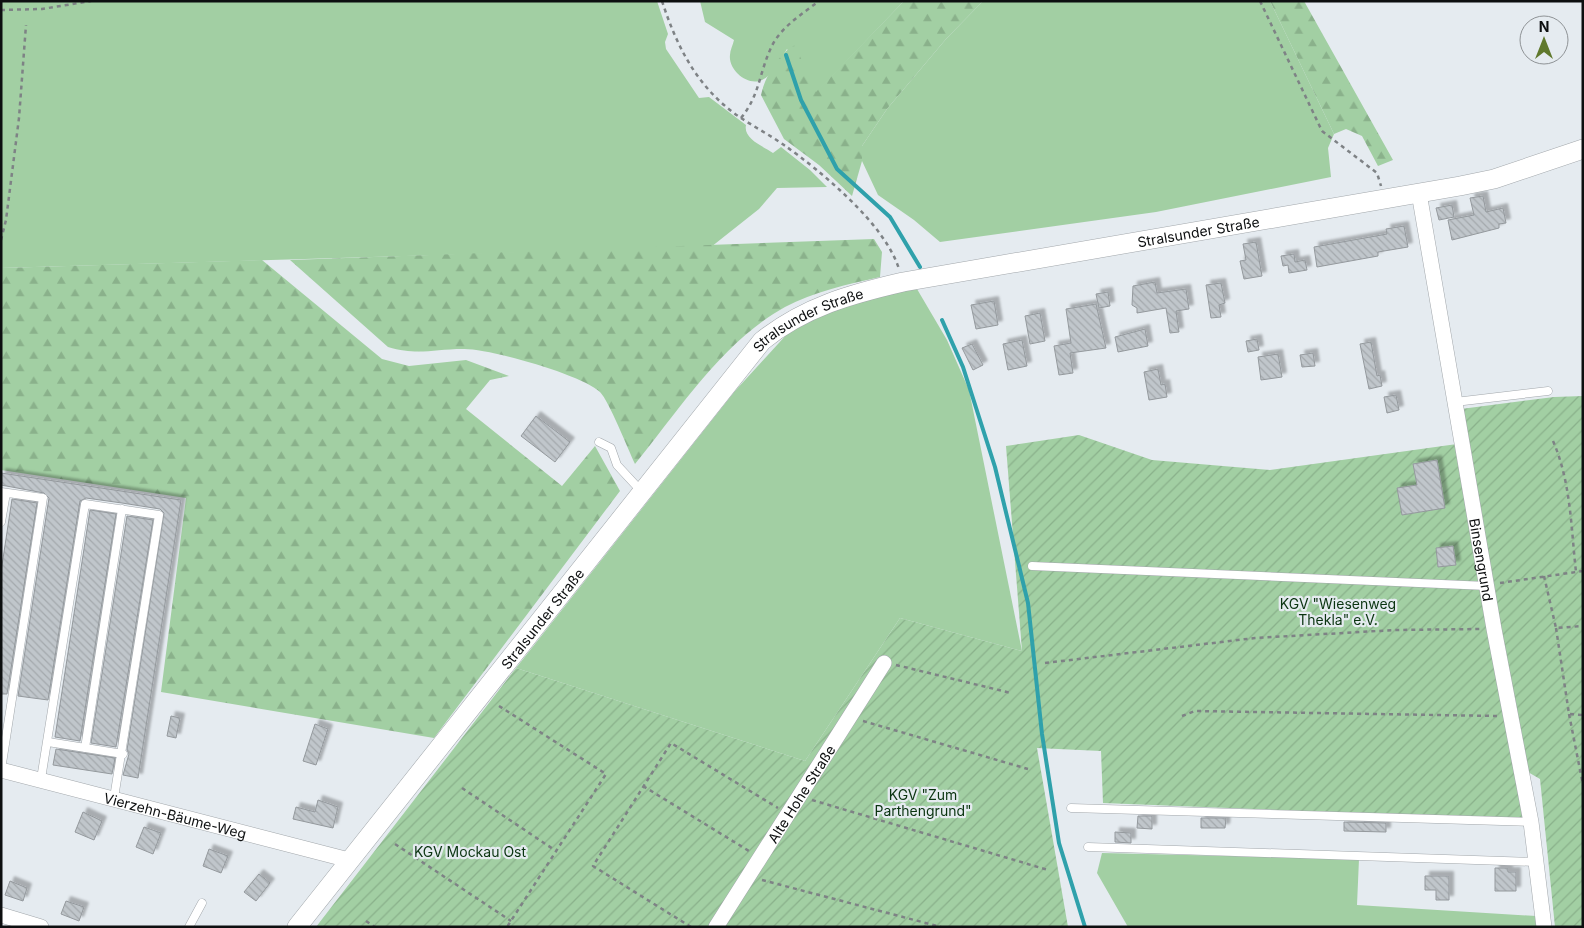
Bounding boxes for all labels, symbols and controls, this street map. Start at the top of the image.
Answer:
north arrow [1519,15,1569,65]
text: N [1539,18,1549,35]
street label: Stralsunder Straße [1136,212,1261,250]
street label: Stralsunder Straße [749,284,865,355]
street label: Binsengrund [1467,517,1498,602]
street label: Stralsunder Straße [497,565,587,672]
park label: KGV "Wiesenweg Thekla" e.V. [1280,595,1396,628]
street label: Alte Hohe Straße [763,742,838,846]
park label: KGV "Zum Parthengrund" [874,786,972,819]
street label: Vierzehn-Bäume-Weg [102,788,248,842]
park label: KGV Mockau Ost [414,843,526,860]

